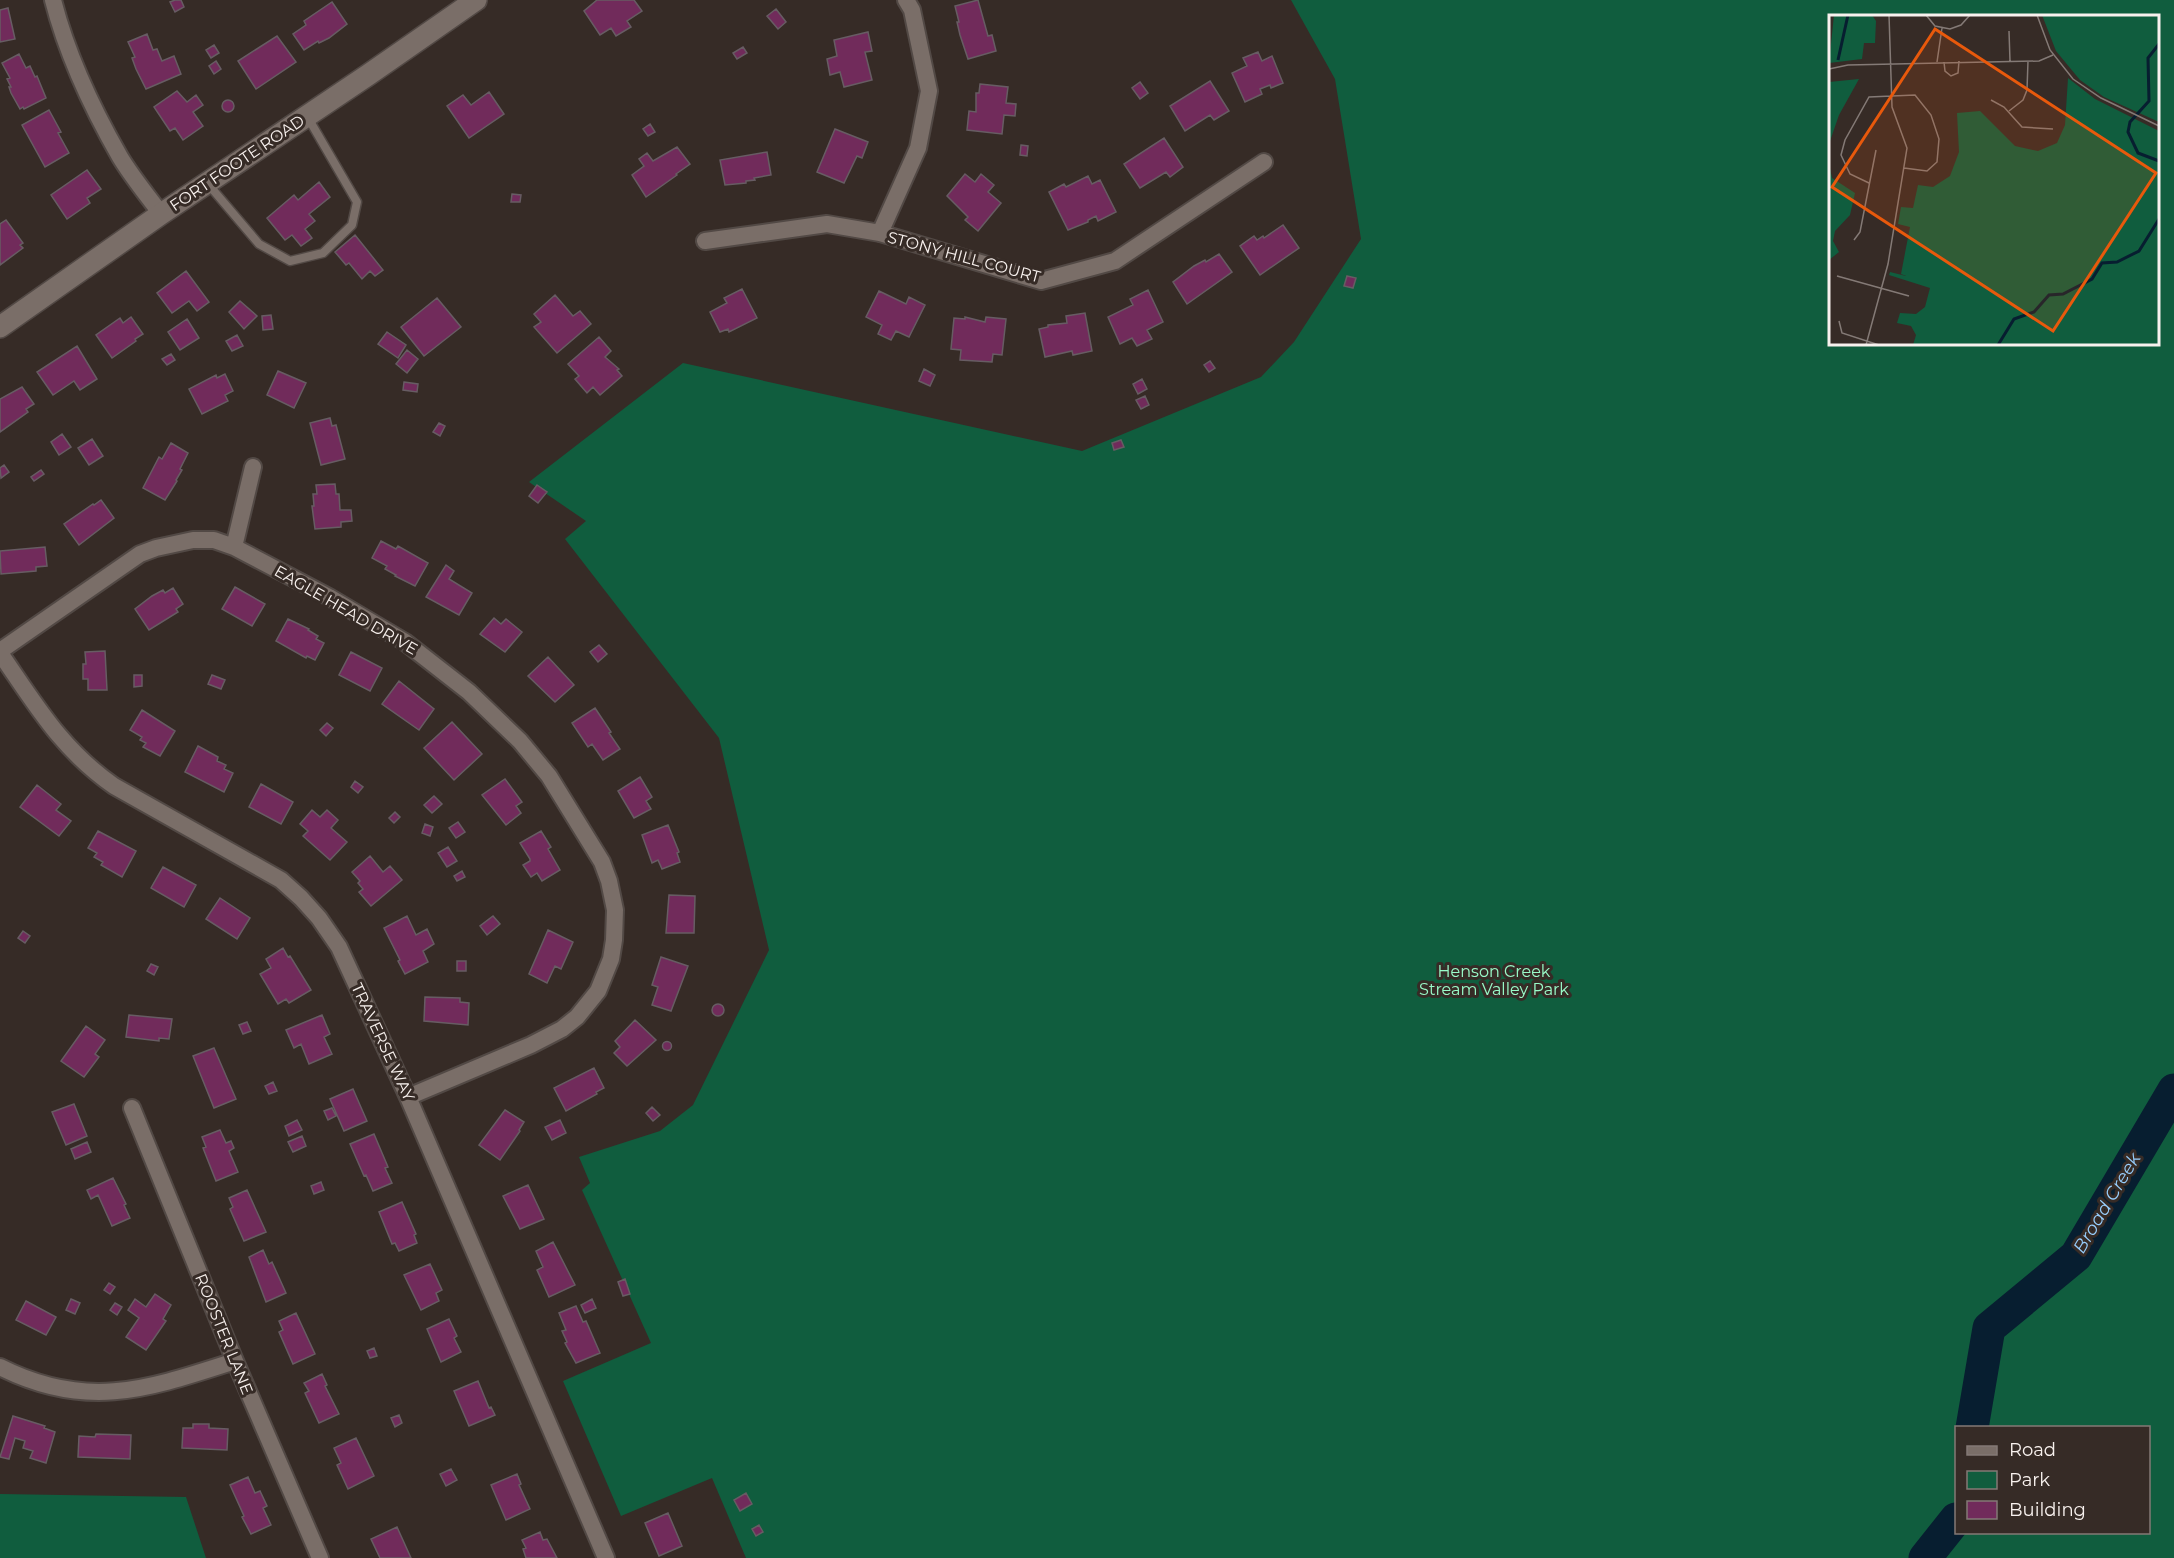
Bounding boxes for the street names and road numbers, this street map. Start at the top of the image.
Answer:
street label: FORT FOOTE ROAD [166,111,308,215]
street label: STONY HILL COURT [885,227,1043,287]
street label: EAGLE HEAD DRIVE [271,561,421,659]
street label: TRAVERSE WAY [347,980,419,1105]
street label: ROOSTER LANE [191,1271,257,1397]

